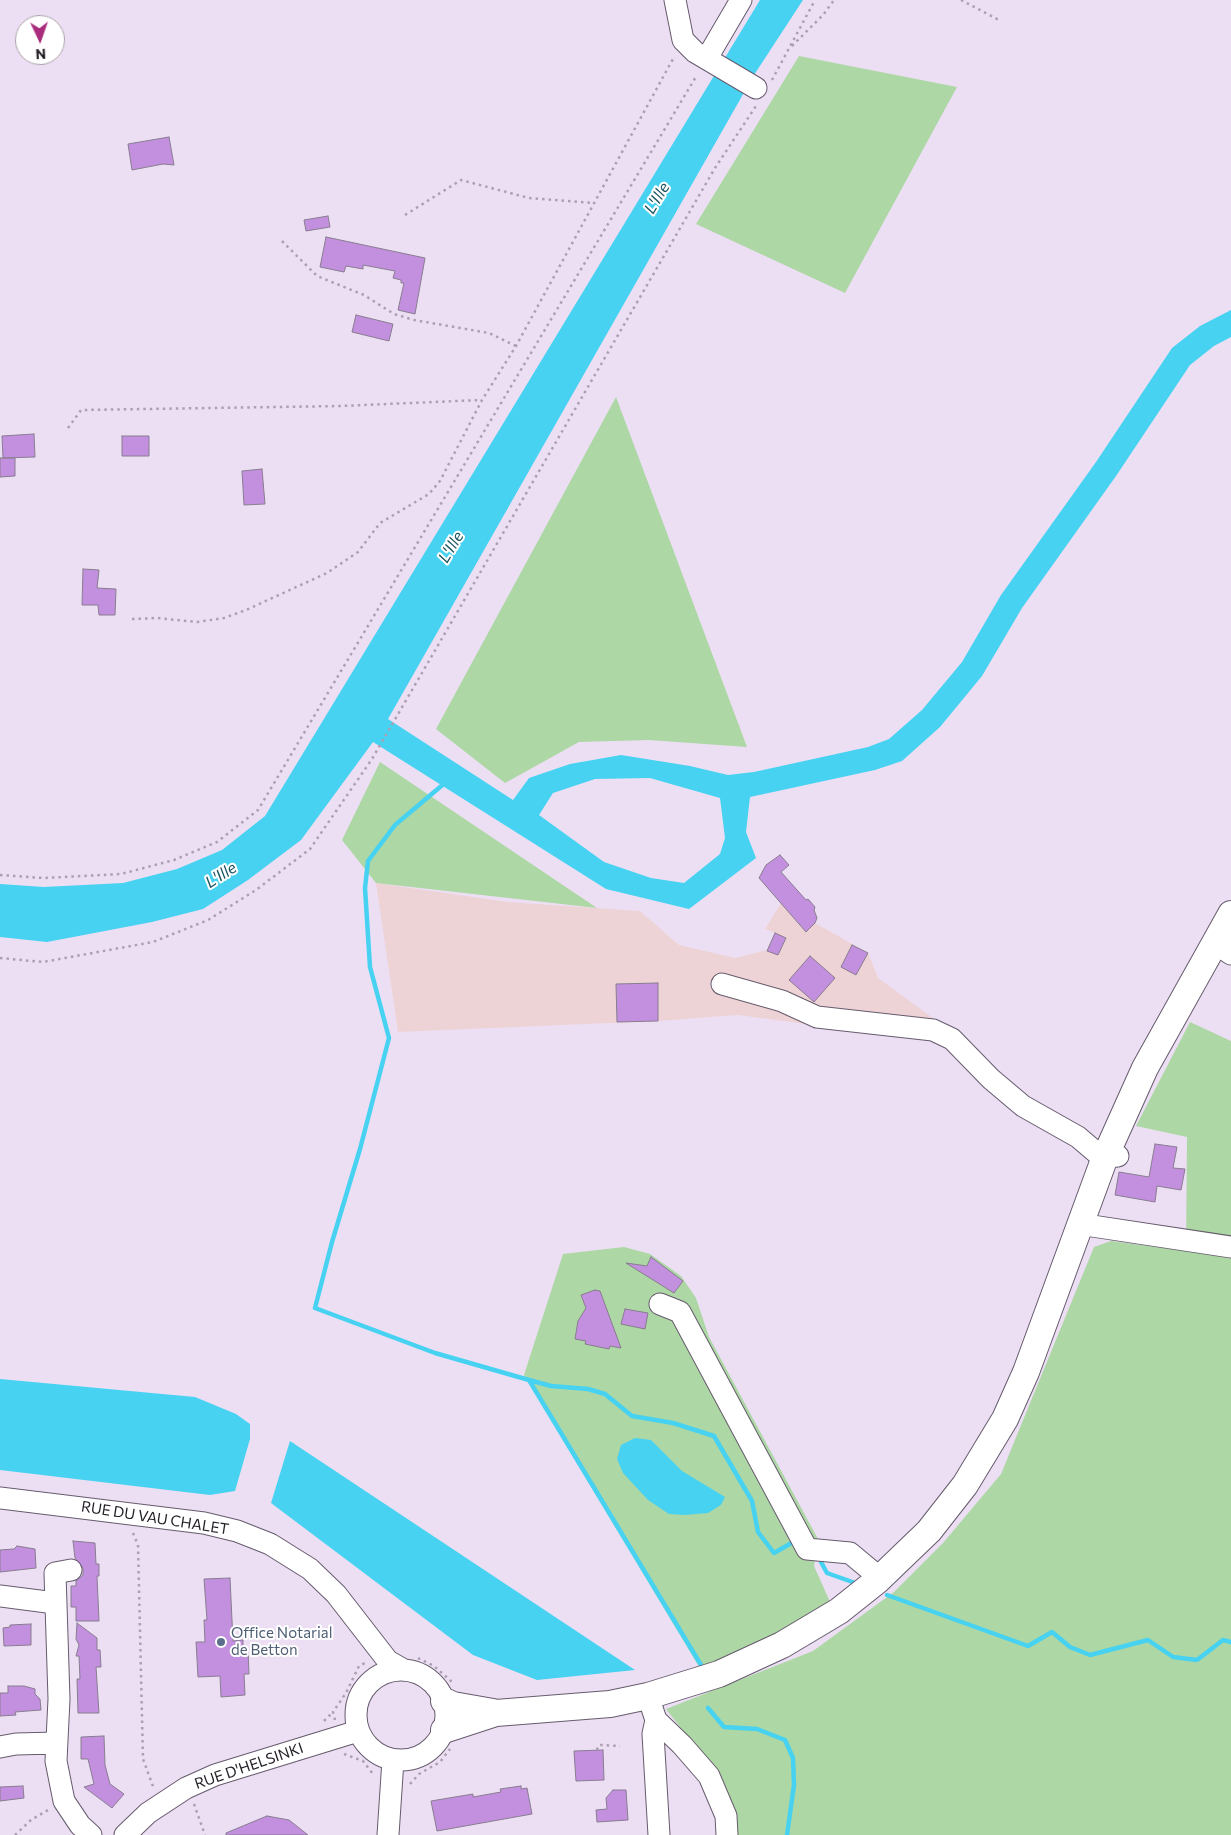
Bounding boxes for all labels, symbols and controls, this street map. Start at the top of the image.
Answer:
north arrow [15,15,65,65]
text: N [35,46,46,63]
water label: L'Ille [640,179,674,217]
water label: L'Ille [434,528,468,566]
water label: L'Ille [202,858,240,892]
street label: RUE DU VAU CHALET [80,1497,230,1539]
place label: Office Notarial de Betton [231,1624,332,1659]
marker: Office Notarial de Betton [215,1636,227,1648]
street label: RUE D'HELSINKI [192,1739,306,1793]

